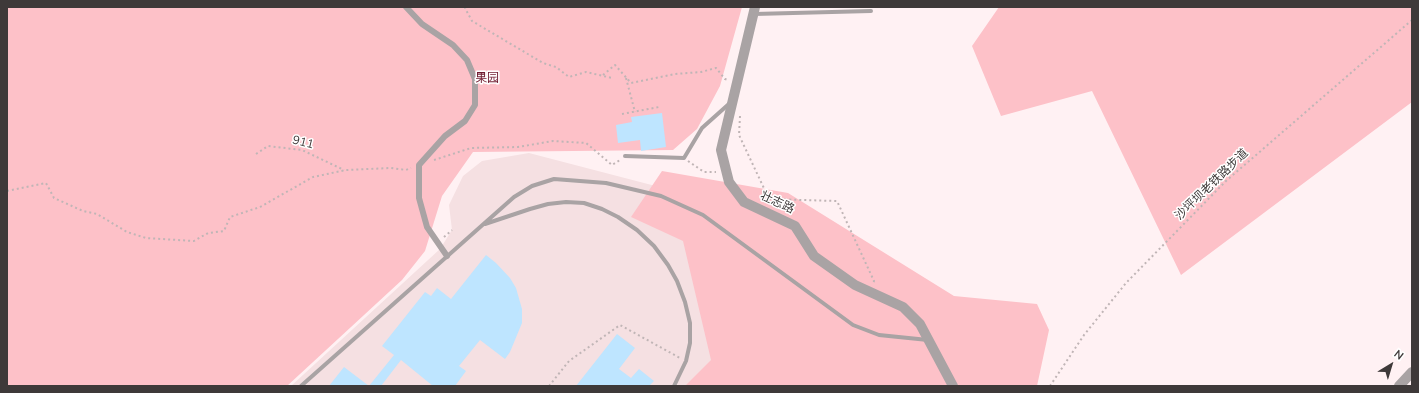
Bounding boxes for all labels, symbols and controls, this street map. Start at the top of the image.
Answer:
park label: 果园 [475,72,499,86]
street label: 911 [291,133,315,153]
street label: 沙坪坝老铁路步道 [1172,146,1252,224]
street label: 壮志路 [758,189,796,217]
north arrow [1371,345,1411,385]
text: N [1391,347,1407,364]

